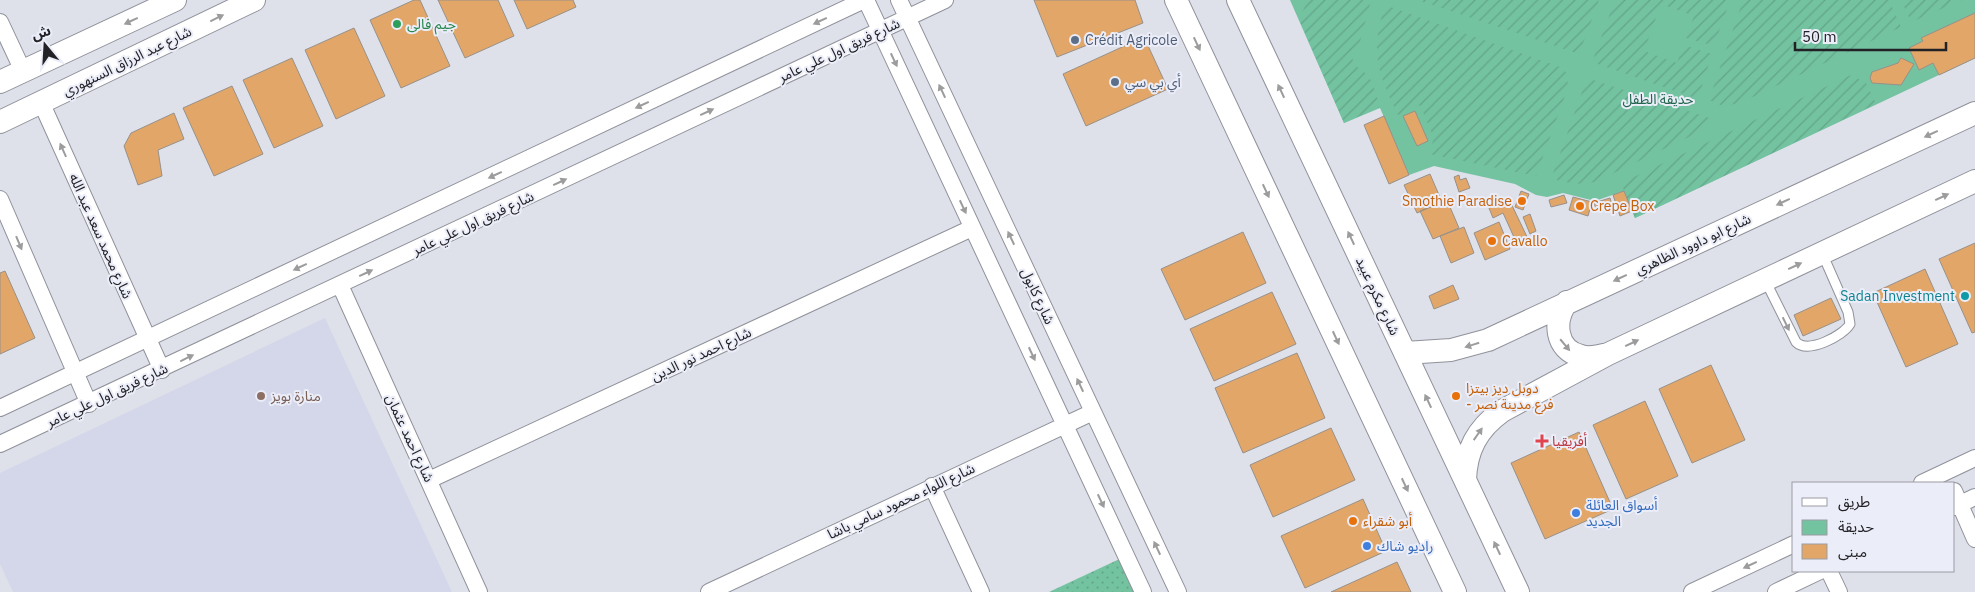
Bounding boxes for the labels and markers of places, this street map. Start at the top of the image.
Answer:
place label: جيم فالى [407,15,456,35]
marker: جيم فالى [391,18,403,30]
place label: Crédit Agricole [1085,31,1178,49]
marker: Crédit Agricole [1069,34,1081,46]
place label: أي بي سي [1125,73,1181,93]
marker: أي بي سي [1109,76,1121,88]
place label: Smothie Paradise [1402,192,1512,210]
marker: Smothie Paradise [1516,195,1528,207]
place label: Crepe Box [1590,197,1654,215]
marker: Crepe Box [1574,200,1586,212]
place label: Cavallo [1502,232,1548,250]
marker: Cavallo [1486,235,1498,247]
place label: Sadan Investment [1840,287,1955,305]
marker: Sadan Investment [1959,290,1971,302]
place label: دوبل ديز بيتزا - فرع مدينة نصر [1466,379,1554,415]
place label: منارة بويز [270,387,321,405]
marker: منارة بويز [255,390,267,402]
marker: دوبل ديز بيتزا - فرع مدينة نصر [1450,390,1462,402]
place label: أفريقيا [1552,432,1588,450]
marker: أفريقيا [1536,435,1548,447]
place label: أسواق العائلة الجديد [1586,496,1658,530]
marker: أسواق العائلة الجديد [1570,507,1582,519]
place label: أبو شقراء [1363,512,1413,530]
marker: أبو شقراء [1347,515,1359,527]
place label: راديو شاك [1377,537,1433,555]
marker: راديو شاك [1361,540,1373,552]

